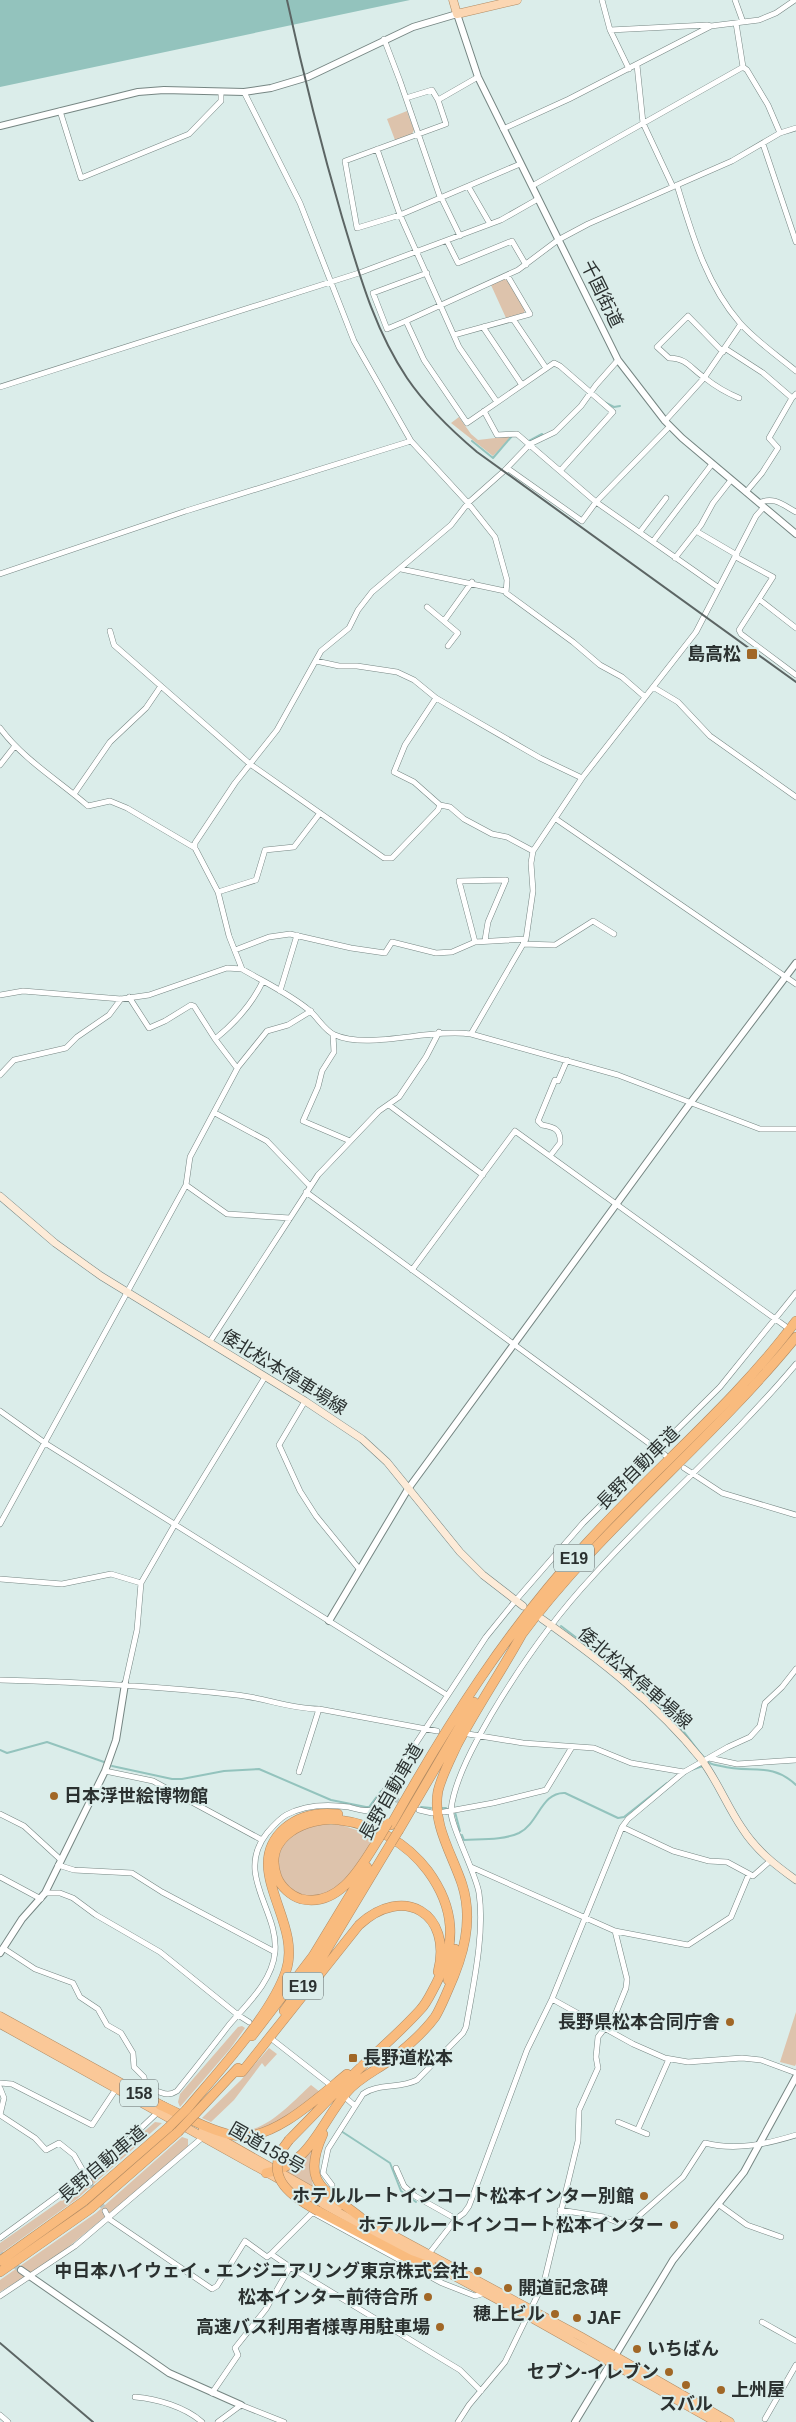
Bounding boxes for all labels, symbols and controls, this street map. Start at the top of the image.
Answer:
street label: 千国街道 [577,257,627,331]
place label: 島高松 [687,644,741,664]
marker: 島高松 [745,647,759,661]
street label: 倭北松本停車場線 [218,1325,350,1419]
street label: 長野自動車道 [593,1423,683,1513]
road number: E19 [554,1545,594,1572]
street label: 倭北松本停車場線 [574,1623,696,1733]
street label: 長野自動車道 [355,1740,427,1844]
place label: 日本浮世絵博物館 [64,1786,208,1806]
marker: 日本浮世絵博物館 [48,1790,60,1802]
road number: E19 [283,1972,323,2000]
place label: 長野県松本合同庁舎 [558,2012,720,2032]
marker: 長野県松本合同庁舎 [724,2016,736,2028]
place label: 長野道松本 [363,2048,453,2068]
marker: 長野道松本 [347,2052,359,2064]
road number: 158 [120,2080,158,2106]
street label: 国道158号 [226,2118,308,2178]
street label: 長野自動車道 [54,2122,150,2206]
place label: ホテルルートインコート松本インター別館 [292,2186,634,2206]
marker: ホテルルートインコート松本インター別館 [638,2190,650,2202]
place label: ホテルルートインコート松本インター [358,2215,664,2235]
marker: ホテルルートインコート松本インター [668,2219,680,2231]
place label: 中日本ハイウェイ・エンジニアリング東京株式会社 [54,2261,468,2281]
marker: 中日本ハイウェイ・エンジニアリング東京株式会社 [472,2265,484,2277]
place label: 開道記念碑 [518,2278,608,2298]
marker: 開道記念碑 [502,2282,514,2294]
place label: 松本インター前待合所 [238,2287,418,2307]
marker: 松本インター前待合所 [422,2291,434,2303]
place label: 穂上ビル [473,2304,545,2324]
marker: 穂上ビル [549,2308,561,2320]
place label: JAF [587,2308,621,2328]
marker: JAF [571,2312,583,2324]
place label: 高速バス利用者様専用駐車場 [196,2317,430,2337]
marker: 高速バス利用者様専用駐車場 [434,2321,446,2333]
place label: いちばん [647,2339,719,2359]
marker: いちばん [631,2343,643,2355]
place label: セブン-イレブン [527,2362,659,2382]
marker: セブン-イレブン [663,2366,675,2378]
marker: スバル [680,2379,692,2391]
place label: 上州屋 [731,2380,785,2400]
marker: 上州屋 [715,2384,727,2396]
place label: スバル [659,2394,713,2414]

